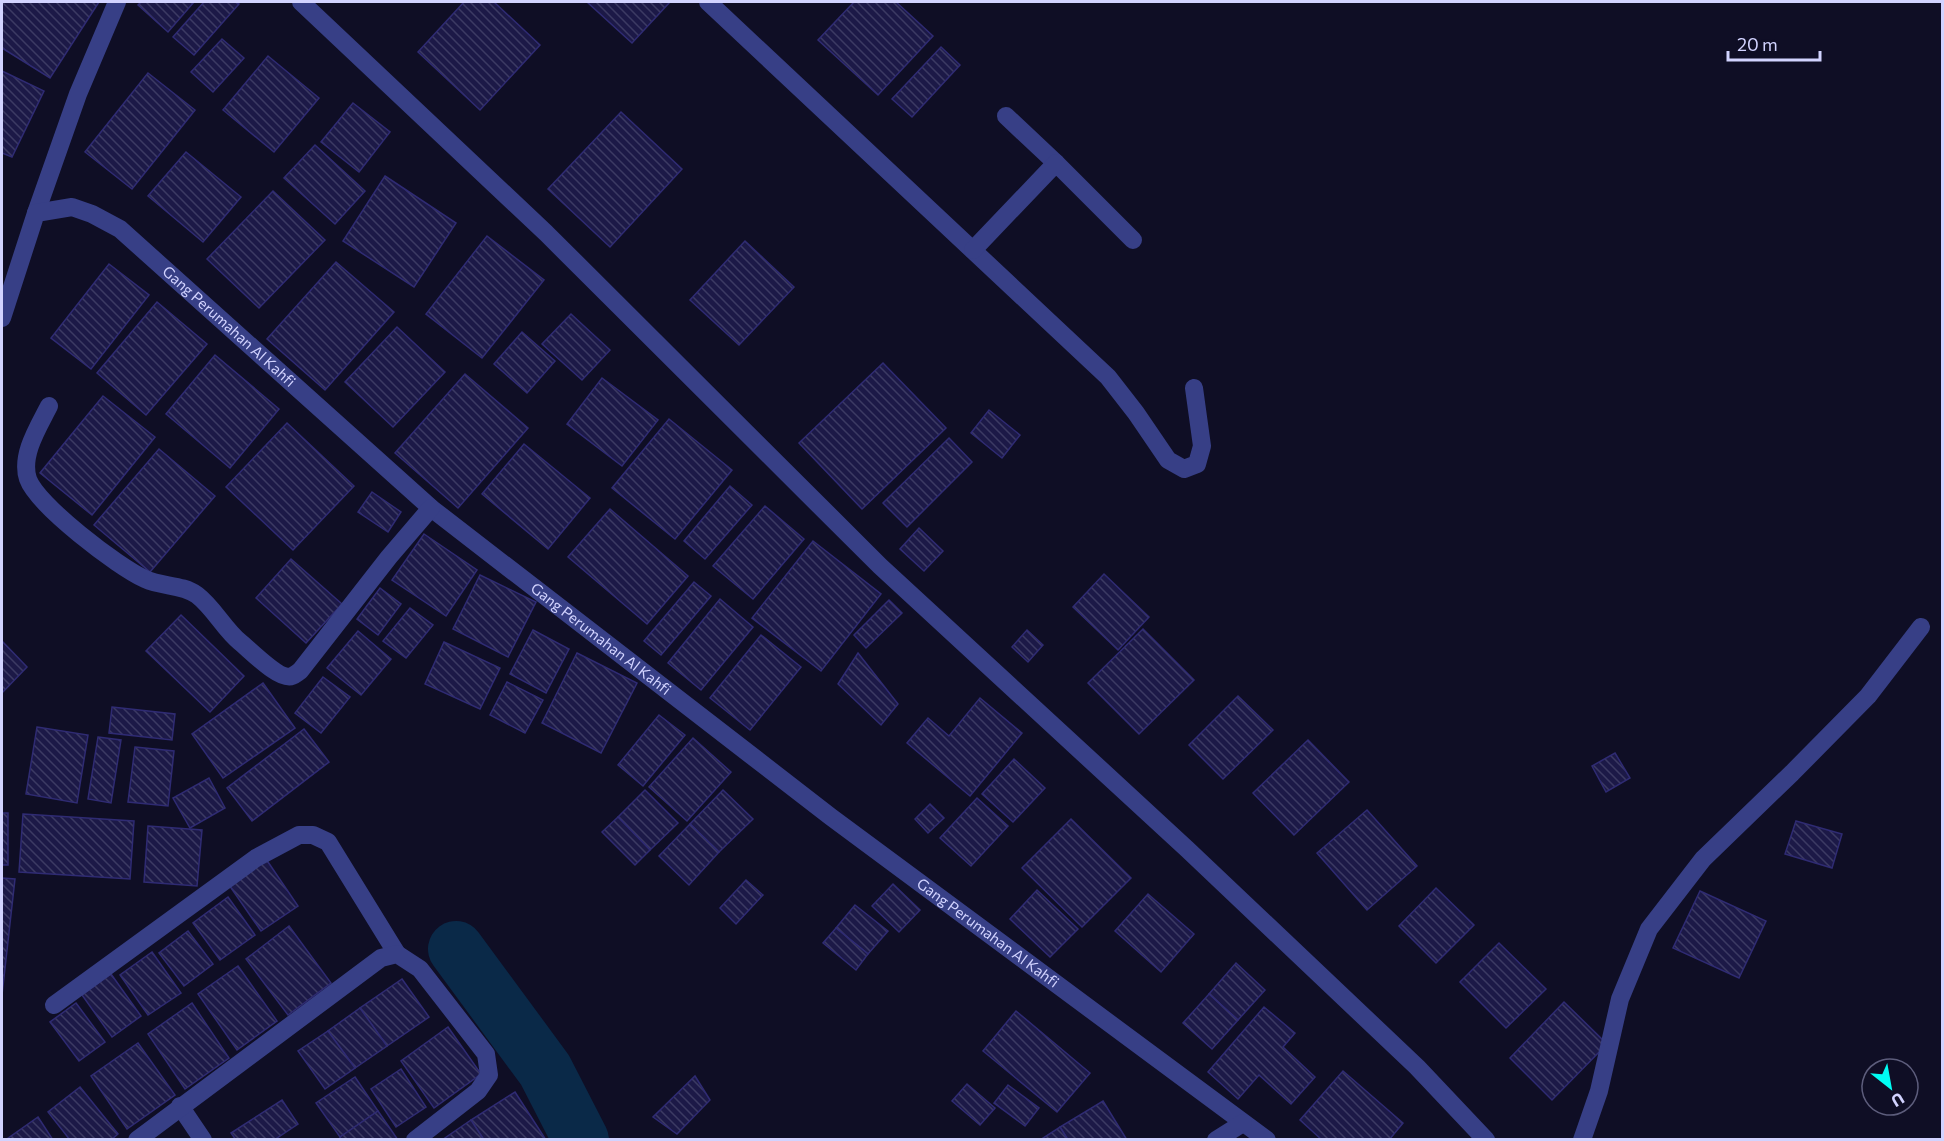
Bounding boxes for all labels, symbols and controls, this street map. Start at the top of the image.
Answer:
scale bar [1728,24,1820,62]
text: 20 m [1737,33,1778,55]
street label: Gang Perumahan Al Kahfi [159,262,300,390]
street label: Gang Perumahan Al Kahfi [528,578,675,698]
street label: Gang Perumahan Al Kahfi [914,874,1063,991]
north arrow [1860,1057,1920,1117]
text: U [1888,1089,1908,1111]

